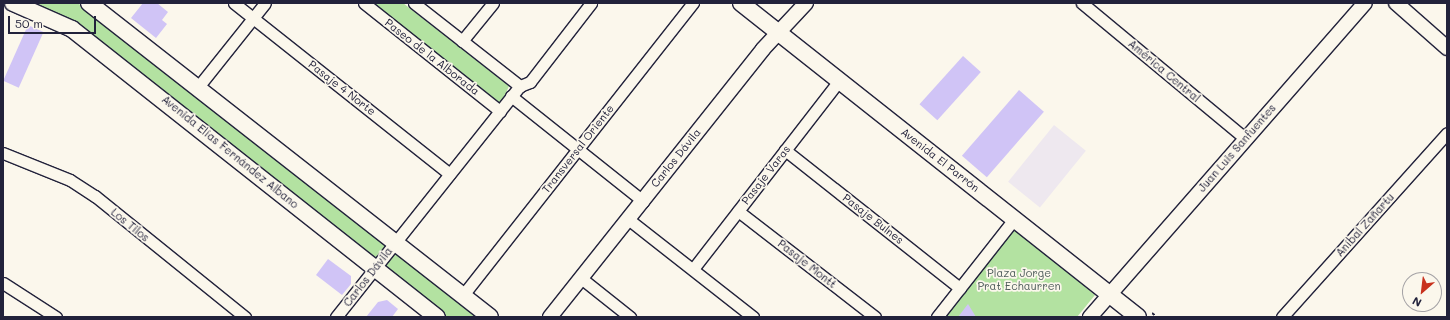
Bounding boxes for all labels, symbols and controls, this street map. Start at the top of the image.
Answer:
scale bar [10,8,98,34]
text: 50 m [15,15,43,31]
street label: Paseo de la Alborada [382,16,482,98]
street label: América Central [1125,37,1203,105]
street label: Pasaje 4 Norte [306,58,378,118]
street label: Avenida Elías Fernández Albano [159,93,301,211]
street label: Juan Luis Sanfuentes [1195,101,1279,195]
street label: Transversal Oriente [539,102,617,196]
street label: Avenida El Parrón [898,125,982,195]
street label: Carlos Dávila [648,126,704,190]
street label: Pasaje Varas [739,143,793,207]
street label: Pasaje Bulnes [840,191,906,247]
street label: Aníbal Zañartu [1333,191,1397,259]
street label: Los Tilos [108,206,152,244]
street label: Pasaje Montt [775,237,839,291]
street label: Carlos Dávila [341,245,395,309]
park label: Plaza Jorge Prat Echaurren [977,267,1061,293]
north arrow [1402,272,1442,312]
text: N [1409,294,1424,311]

